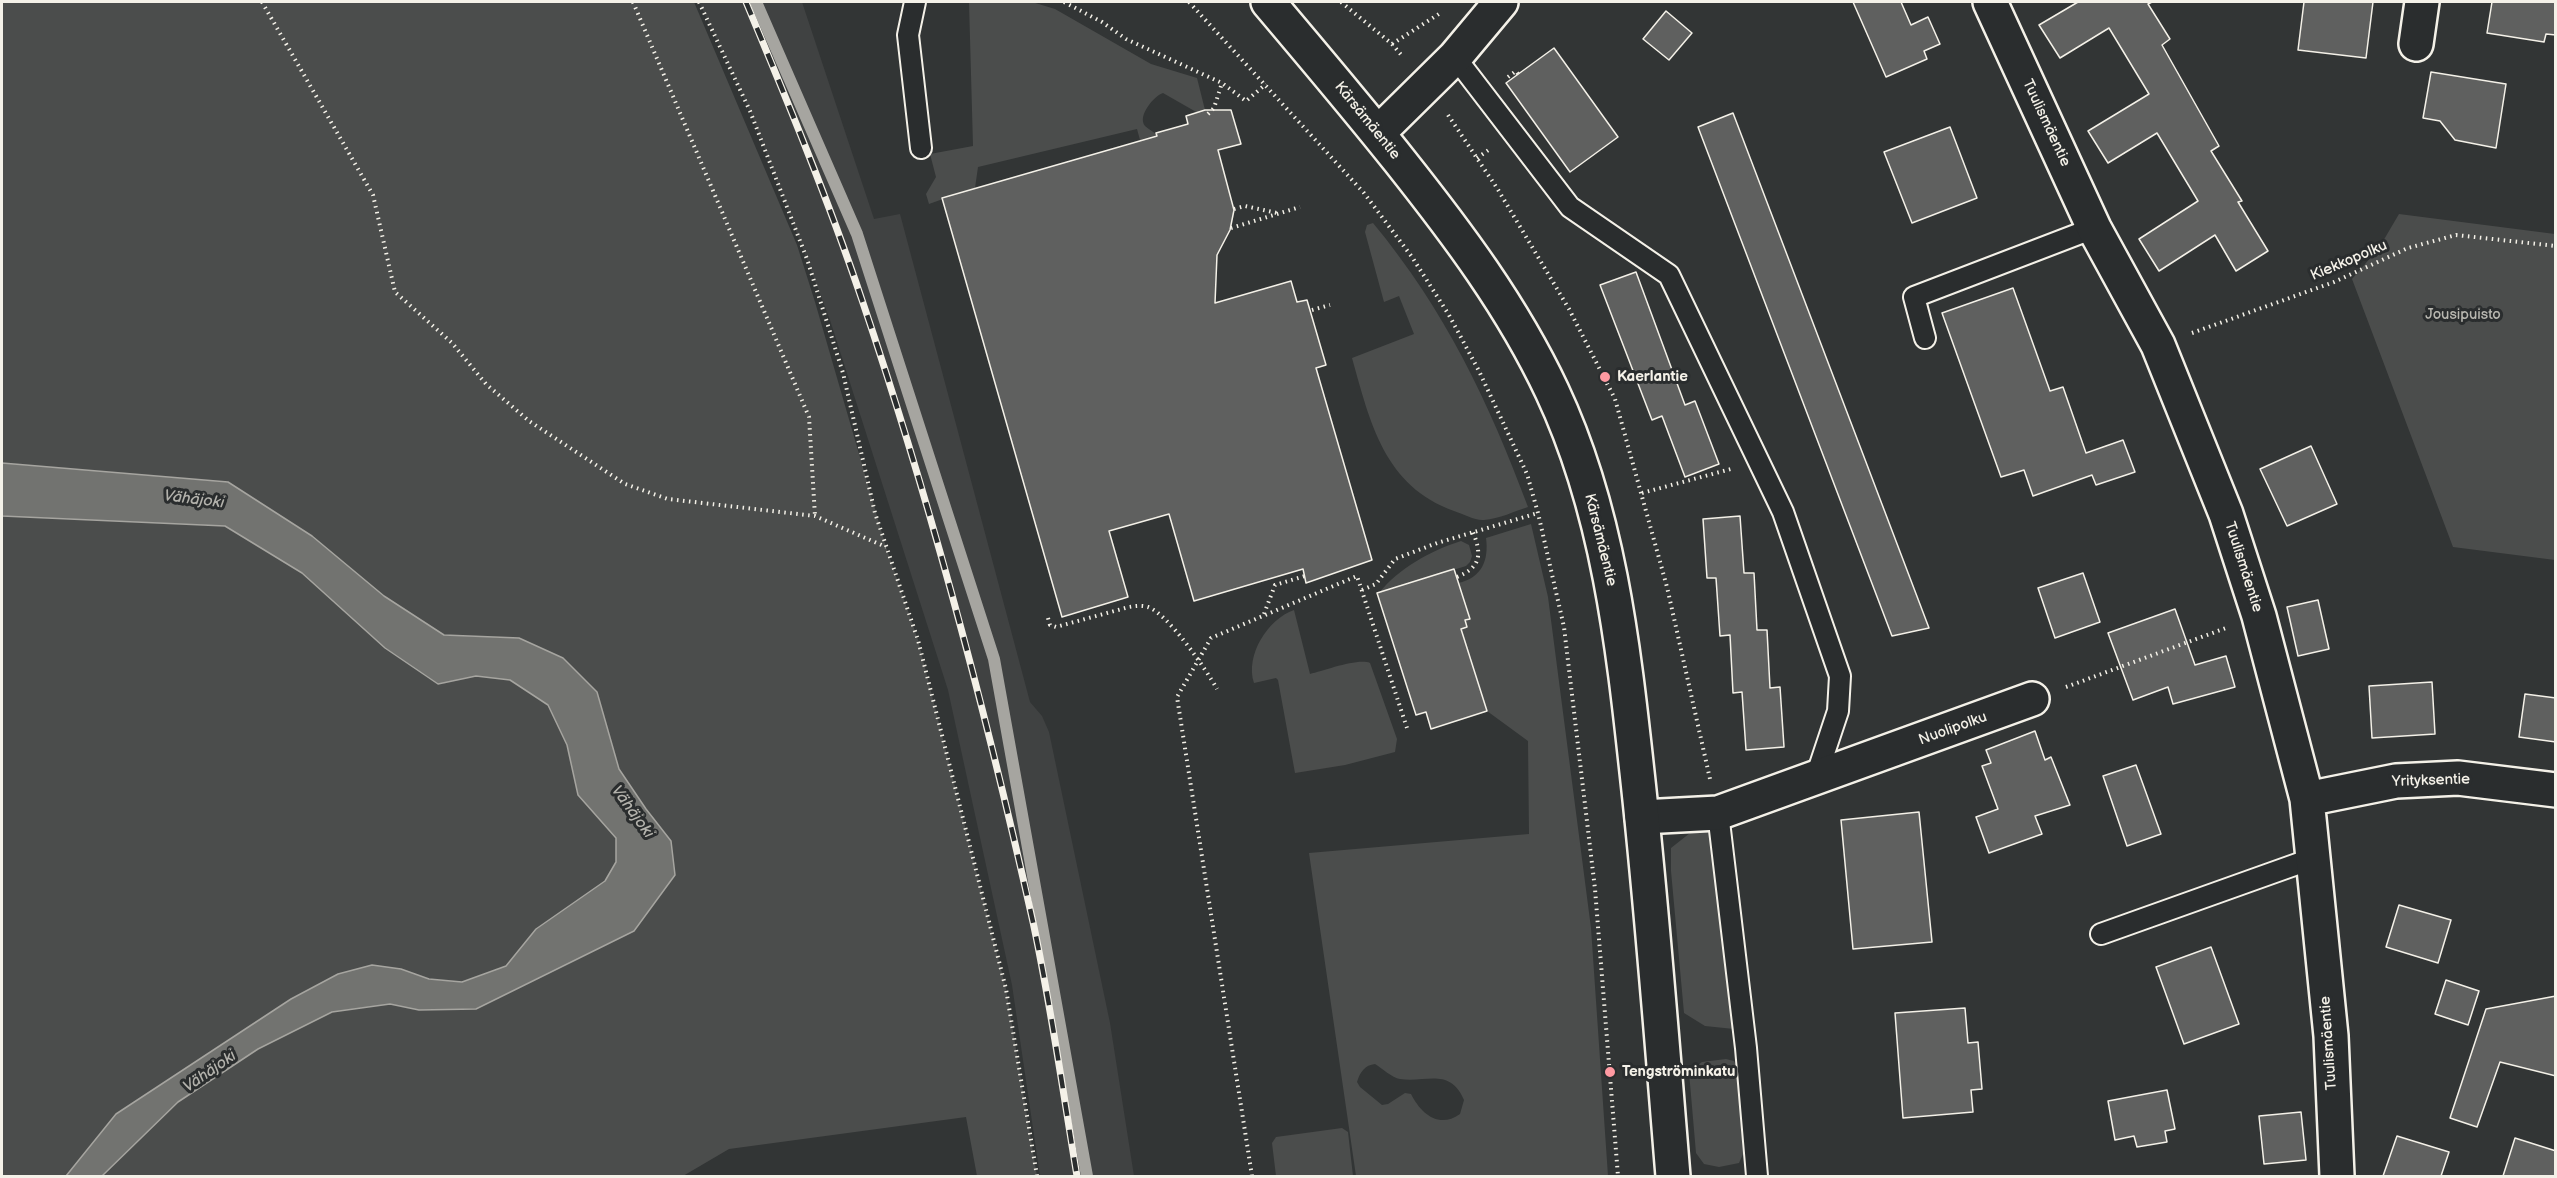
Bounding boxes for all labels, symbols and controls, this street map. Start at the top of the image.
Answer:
street label: Tuulismäentie [2018,77,2074,169]
street label: Kärsämäentie [1330,79,1404,163]
street label: Kiekkopolku [2308,237,2390,285]
park label: Jousipuisto [2425,306,2501,324]
place label: Kaerlantie [1617,368,1688,386]
marker: Kaerlantie [1598,370,1612,384]
water label: Vähäjoki [163,487,225,513]
street label: Kärsämäentie [1580,492,1620,588]
street label: Tuulismäentie [2220,519,2266,615]
street label: Nuolipolku [1916,708,1990,750]
street label: Yrityksentie [2392,771,2470,791]
water label: Vähäjoki [607,782,657,842]
street label: Tuulismäentie [2317,995,2341,1091]
water label: Vähäjoki [180,1047,240,1097]
place label: Tengströminkatu [1622,1063,1735,1081]
marker: Tengströminkatu [1603,1065,1617,1079]

